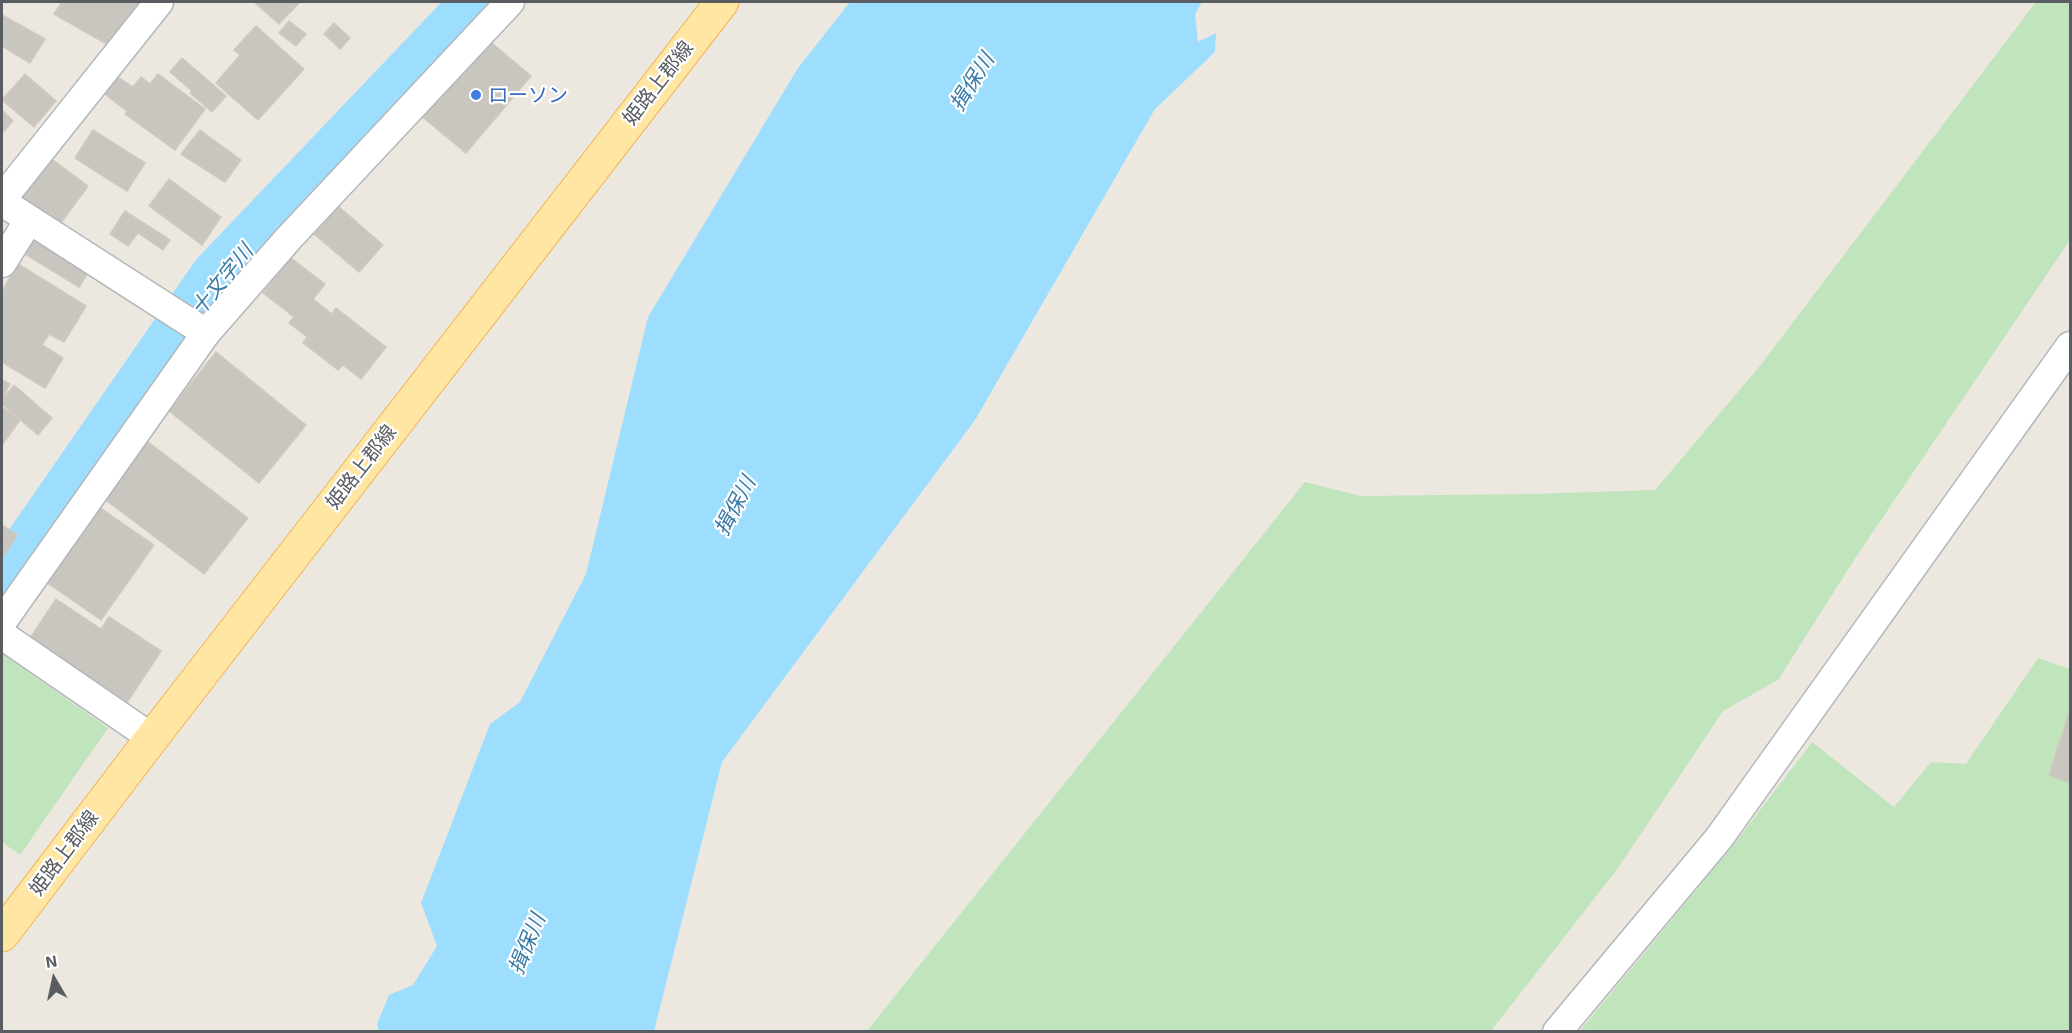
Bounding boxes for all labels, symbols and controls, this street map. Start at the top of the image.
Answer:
street label: 姫路上郡線 [618,36,698,130]
water label: 揖保川 [945,49,999,115]
place label: ローソン [488,83,568,107]
marker: ローソン [469,88,483,102]
water label: 十文字川 [186,239,258,321]
street label: 姫路上郡線 [321,420,401,514]
water label: 揖保川 [709,472,761,540]
street label: 姫路上郡線 [24,806,104,900]
water label: 揖保川 [504,910,550,978]
north arrow [24,949,84,1009]
text: N [44,950,58,971]

